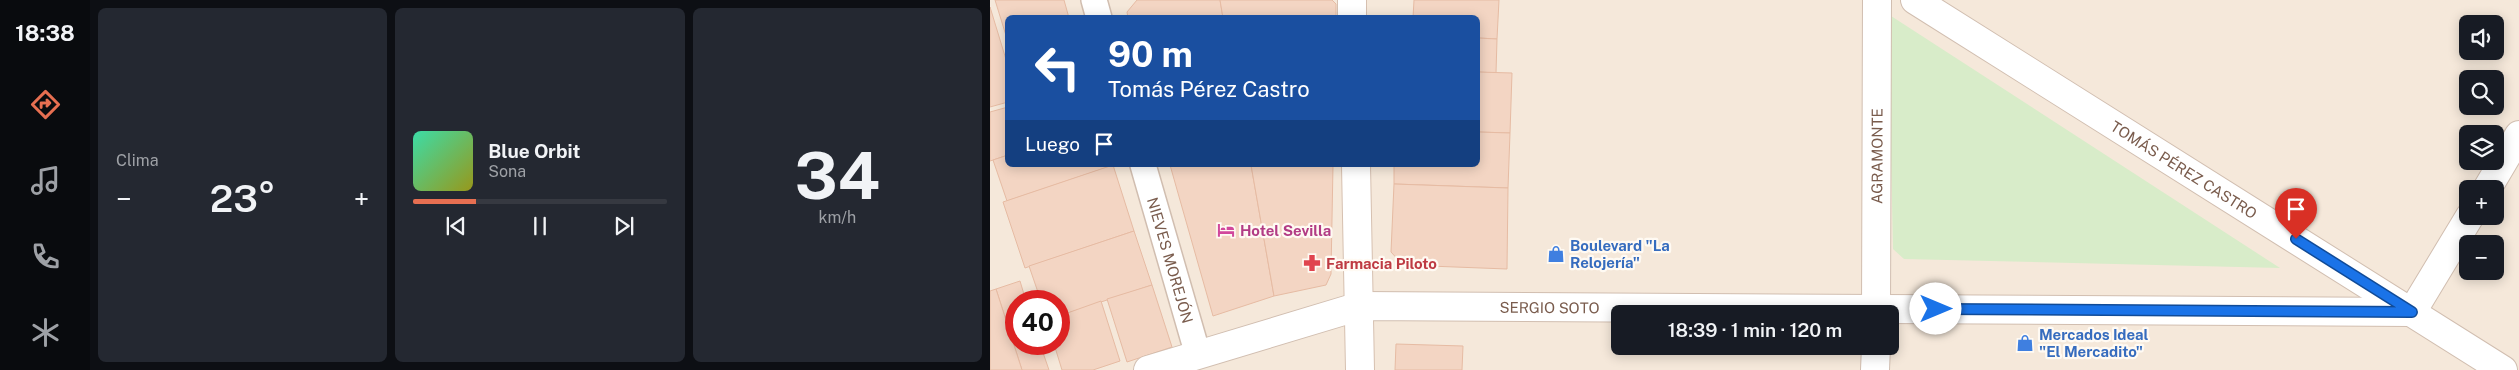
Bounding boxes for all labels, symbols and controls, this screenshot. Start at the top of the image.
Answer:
map controls [2459,15,2504,280]
button: sound [2459,15,2504,60]
text: 18:38 [15,20,75,46]
text: 90 m [1108,34,1193,75]
icon: left [1025,35,1090,100]
button: search [2459,70,2504,115]
text: Tomás Pérez Castro [1108,76,1310,102]
icon: directions [28,87,63,122]
street label: AGRAMONTE [1868,108,1885,204]
street label: TOMÁS PÉREZ CASTRO [2108,117,2260,222]
button: layers [2459,125,2504,170]
icon: arrive [1090,130,1118,158]
text: Luego [1025,133,1080,155]
text: 34 [795,137,880,214]
text: Blue Orbit [488,140,580,162]
text: Clima [116,151,159,170]
text: Sona [488,162,526,181]
icon: music [28,163,63,198]
text: 23° [210,176,276,221]
button: + [2459,180,2504,225]
text: − [116,182,132,215]
text: + [354,182,369,215]
pin [2275,188,2317,239]
street label: NIEVES MOREJÓN [1144,195,1197,325]
icon: arrive [2282,195,2310,223]
text: km/h [819,208,856,227]
icon: previous [442,212,470,240]
icon: pause [526,212,554,240]
icon: next [610,212,638,240]
hotel icon: Hotel Sevilla [1216,220,1236,240]
place label: Hotel Sevilla [1240,222,1331,239]
button: − [2459,235,2504,280]
place label: Boulevard "La Relojería" [1570,237,1670,271]
icon: phone [28,239,63,274]
shop icon: Boulevard "La Relojería" [1546,244,1566,264]
pharmacy icon: Farmacia Piloto [1302,253,1322,273]
place label: Farmacia Piloto [1326,255,1437,272]
position arrow [1909,282,1961,334]
speed limit sign: 40 [1005,290,1070,355]
street label: SERGIO SOTO [1499,298,1600,316]
icon: climate [28,315,63,350]
text: 18:39 · 1 min · 120 m [1668,319,1842,341]
place label: Mercados Ideal "El Mercadito" [2039,326,2149,360]
shop icon: Mercados Ideal "El Mercadito" [2015,333,2035,353]

